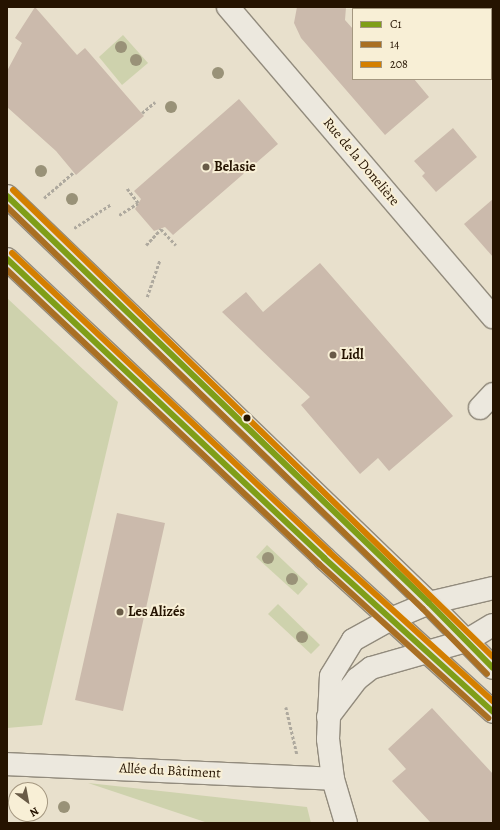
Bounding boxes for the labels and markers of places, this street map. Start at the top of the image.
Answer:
place label: Belasie [214,159,256,175]
marker: Belasie [201,162,211,172]
place label: Lidl [341,347,364,363]
marker: Lidl [328,350,338,360]
unlabelled marker [242,413,252,423]
place label: Les Alizés [128,604,185,620]
marker: Les Alizés [115,607,125,617]

